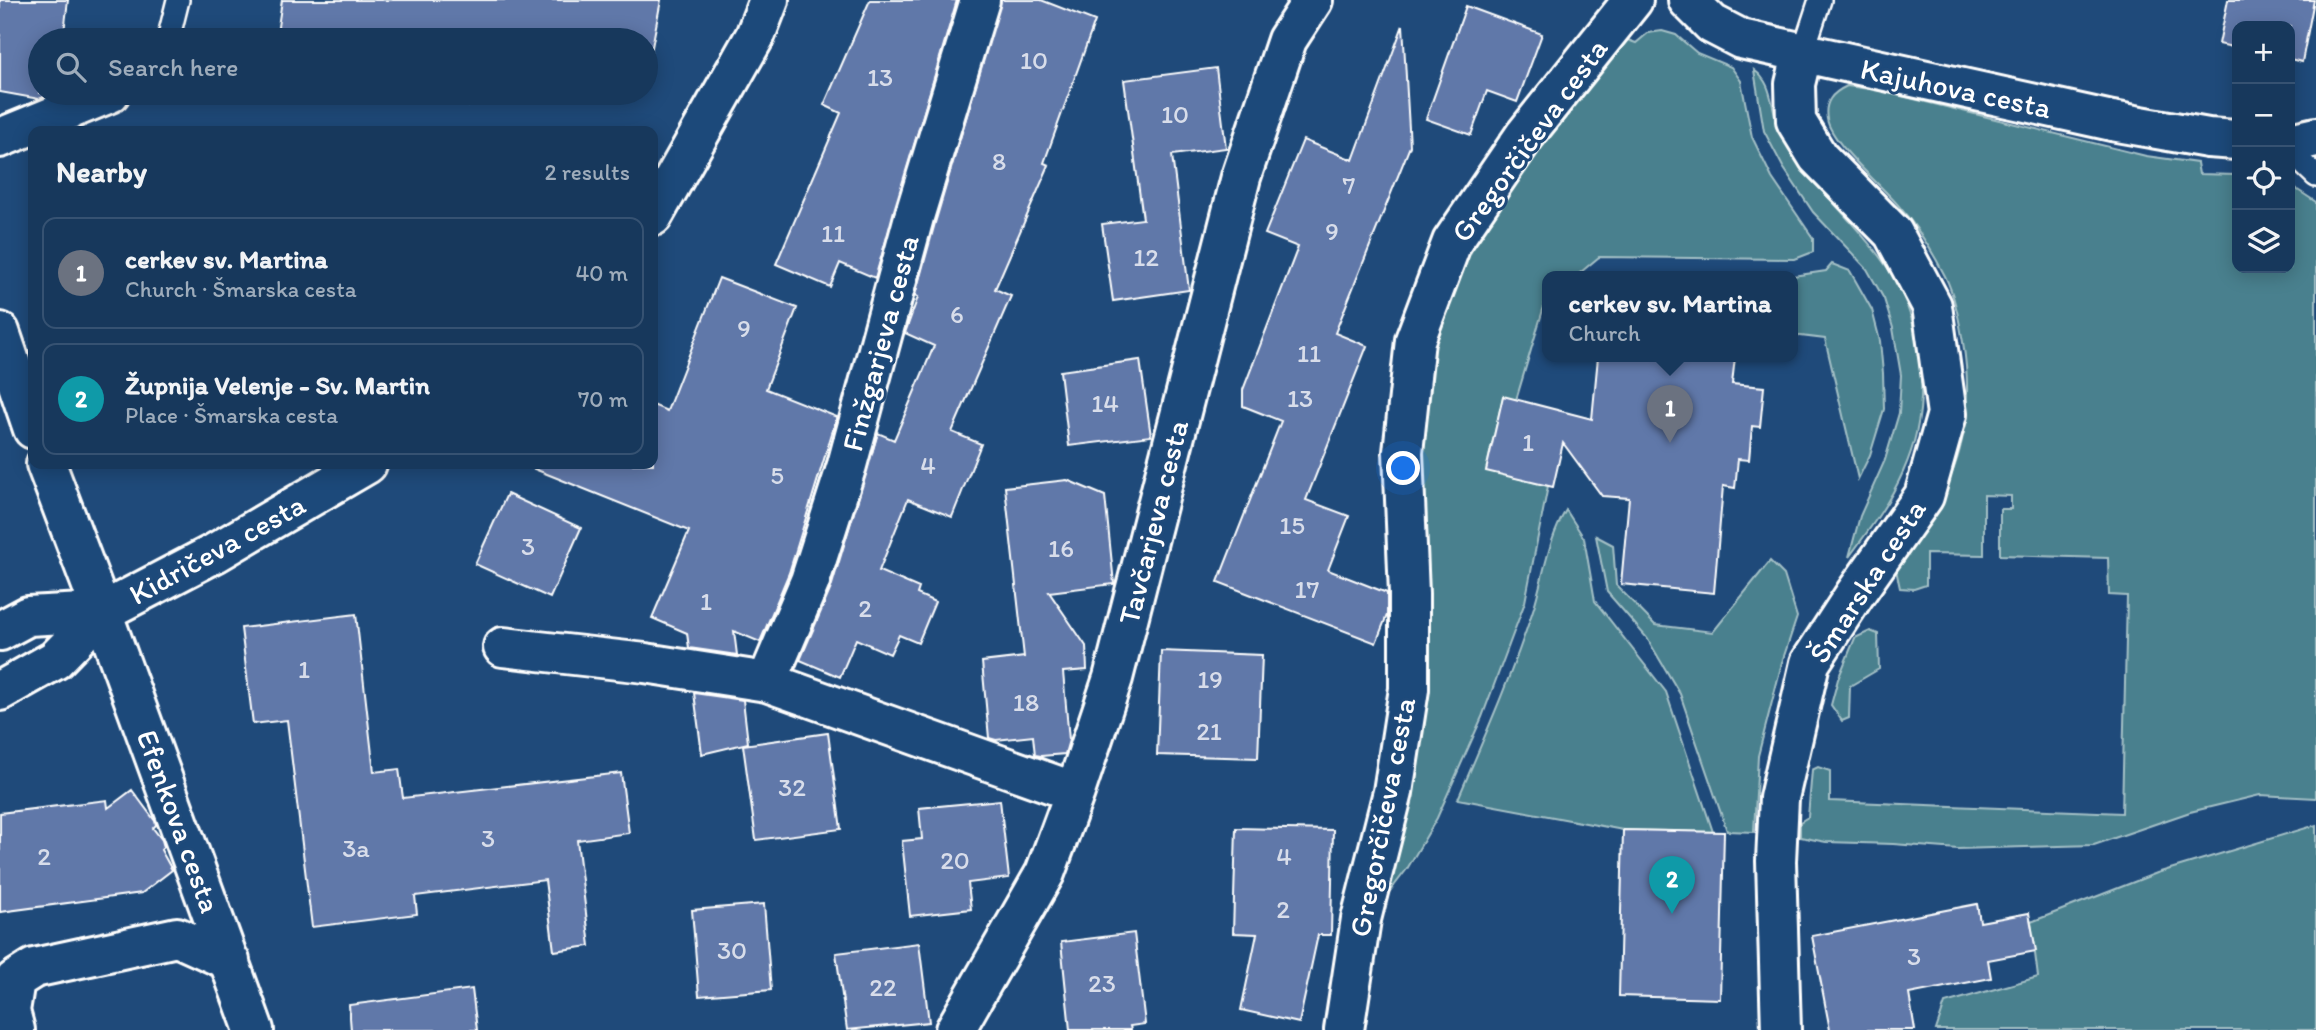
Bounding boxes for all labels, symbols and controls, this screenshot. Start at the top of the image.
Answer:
map controls [2232,21,2295,273]
button: + [2232,21,2295,84]
search box [28,28,658,105]
street label: Gregorčičeva cesta [1443,30,1616,249]
house number: 10 [1020,44,1048,76]
icon: search [52,48,90,86]
street label: Kajuhova cesta [1857,50,2055,126]
text: Search here [108,51,238,83]
house number: 13 [867,61,893,93]
button: − [2232,84,2295,147]
house number: 10 [1161,98,1189,130]
house number: 8 [992,145,1006,177]
button: locate [2232,147,2295,210]
text: Nearby [56,153,147,190]
text: 2 results [544,158,630,186]
house number: 7 [1343,169,1356,201]
button: layers [2232,210,2295,273]
house number: 9 [1325,215,1339,247]
house number: 11 [821,217,845,249]
street label: Finžgarjeva cesta [833,230,927,455]
house number: 12 [1133,241,1159,273]
text: cerkev sv. Martina [125,243,328,275]
text: 1 [76,259,86,287]
text: 40 m [575,259,628,287]
popup [1542,271,1798,362]
text: Church · Šmarska cesta [125,275,357,303]
text: cerkev sv. Martina [1569,287,1771,319]
house number: 6 [950,298,964,330]
house number: 9 [737,312,751,344]
text: Church [1569,319,1640,347]
house number: 11 [1297,337,1321,369]
text: Župnija Velenje - Sv. Martin [125,369,430,401]
house number: 13 [1287,382,1313,414]
text: 2 [75,385,87,413]
text: 70 m [578,385,628,413]
pin: 1 [1647,385,1693,443]
house number: 14 [1091,387,1119,419]
text: Place · Šmarska cesta [125,401,338,429]
street label: Tavčarjeva cesta [1110,415,1196,628]
house number: 1 [1522,426,1534,458]
house number: 4 [920,449,936,481]
your location [1386,451,1420,485]
house number: 5 [770,459,784,491]
street label: Kidričeva cesta [122,485,312,613]
street label: Šmarska cesta [1800,492,1934,670]
house number: 15 [1279,509,1305,541]
house number: 3 [521,530,535,562]
house number: 16 [1048,532,1074,564]
house number: 17 [1295,573,1320,605]
house number: 1 [700,585,712,617]
house number: 2 [858,592,872,624]
house number: 1 [298,653,310,685]
house number: 19 [1197,663,1223,695]
house number: 18 [1013,686,1039,718]
street label: Gregorčičeva cesta [1341,694,1423,940]
house number: 21 [1196,715,1222,747]
street label: Efenkova cesta [129,724,229,918]
house number: 32 [778,771,806,803]
house number: 3 [481,822,495,854]
house number: 3a [342,832,370,864]
house number: 2 [37,840,51,872]
house number: 4 [1276,840,1292,872]
house number: 20 [940,844,970,876]
pin: 2 [1649,856,1695,914]
house number: 2 [1276,893,1290,925]
house number: 30 [717,934,747,966]
house number: 3 [1907,940,1921,972]
house number: 23 [1088,967,1116,999]
house number: 22 [869,971,897,1003]

